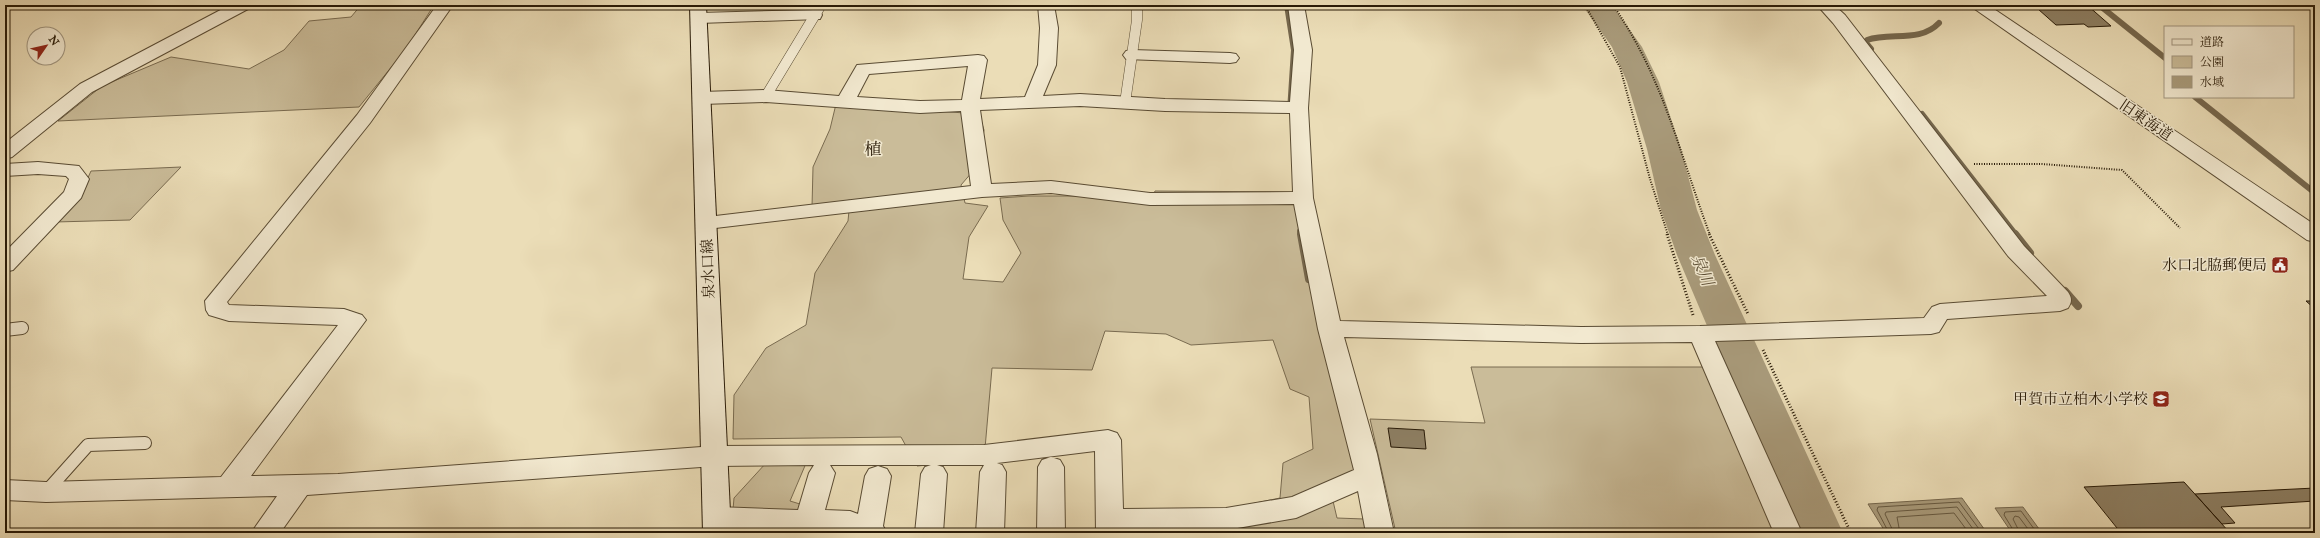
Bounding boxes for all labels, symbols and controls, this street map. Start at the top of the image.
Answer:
north arrow [26,26,66,66]
legend [2164,26,2294,98]
text: N [46,33,62,49]
text: 道路 [2200,35,2224,49]
text: 公園 [2200,55,2224,69]
text: 水域 [2200,75,2224,89]
street label: 旧東海道 [2116,96,2176,144]
district label: 植 [865,139,882,160]
street label: 泉水口線 [698,239,718,299]
water label: 泉川 [1688,252,1718,290]
public building icon: 水口北脇郵便局 [2270,255,2290,275]
place label: 水口北脇郵便局 [2162,256,2267,274]
school or university icon: 甲賀市立柏木小学校 [2151,389,2171,409]
place label: 甲賀市立柏木小学校 [2013,390,2148,408]

